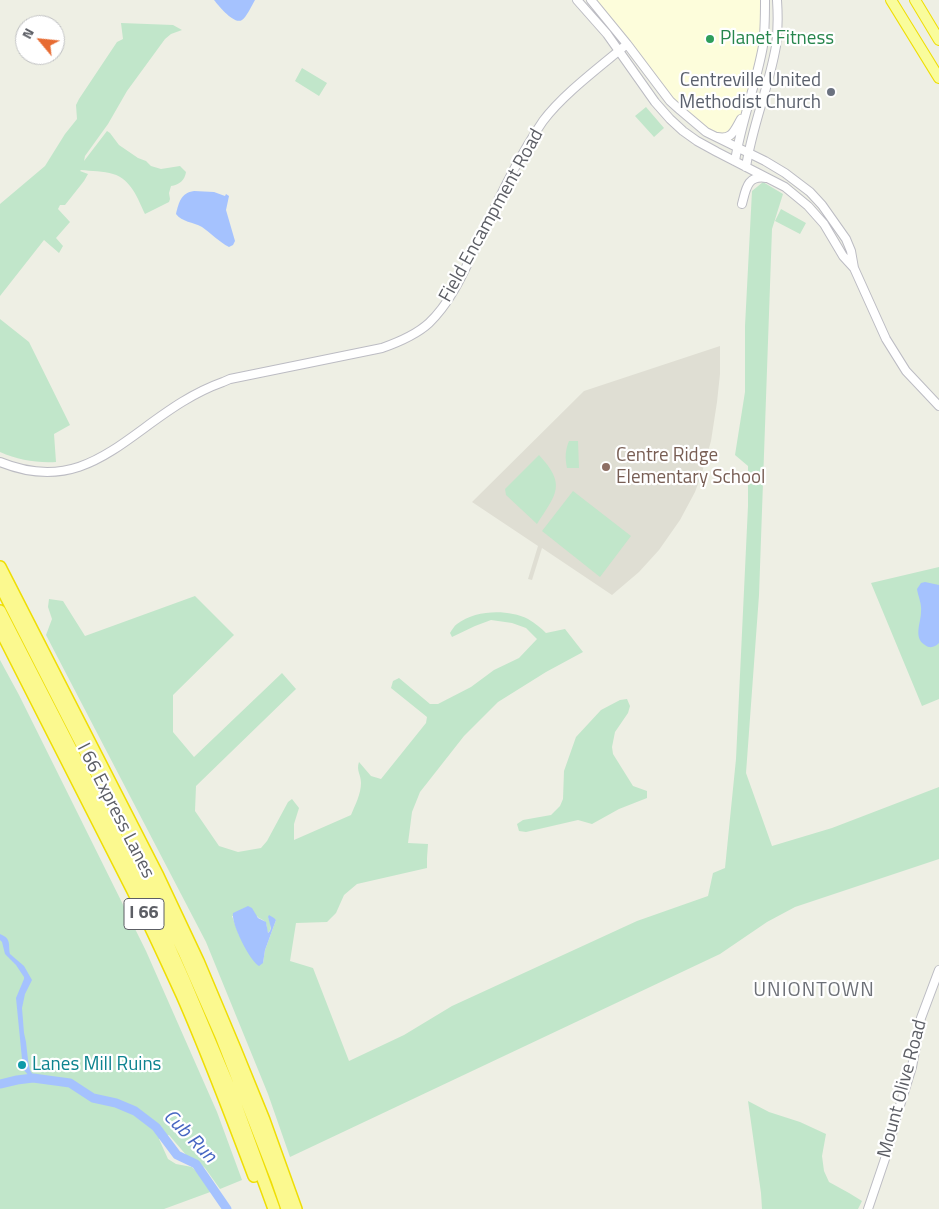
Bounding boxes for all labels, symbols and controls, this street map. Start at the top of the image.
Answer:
north arrow [15,15,65,65]
text: N [16,24,39,42]
place label: Planet Fitness [720,28,834,50]
marker: Planet Fitness [704,33,716,45]
place label: Centreville United Methodist Church [679,70,821,114]
marker: Centreville United Methodist Church [825,86,837,98]
street label: Field Encampment Road [435,125,549,307]
place label: Centre Ridge Elementary School [616,445,765,489]
marker: Centre Ridge Elementary School [600,461,612,473]
street label: I 66 Express Lanes [71,740,159,882]
road number: I 66 [124,899,164,930]
district label: UNIONTOWN [752,979,876,1003]
street label: Mount Olive Road [874,1017,932,1161]
place label: Lanes Mill Ruins [32,1054,161,1076]
marker: Lanes Mill Ruins [16,1059,28,1071]
water label: Cub Run [157,1105,221,1169]

